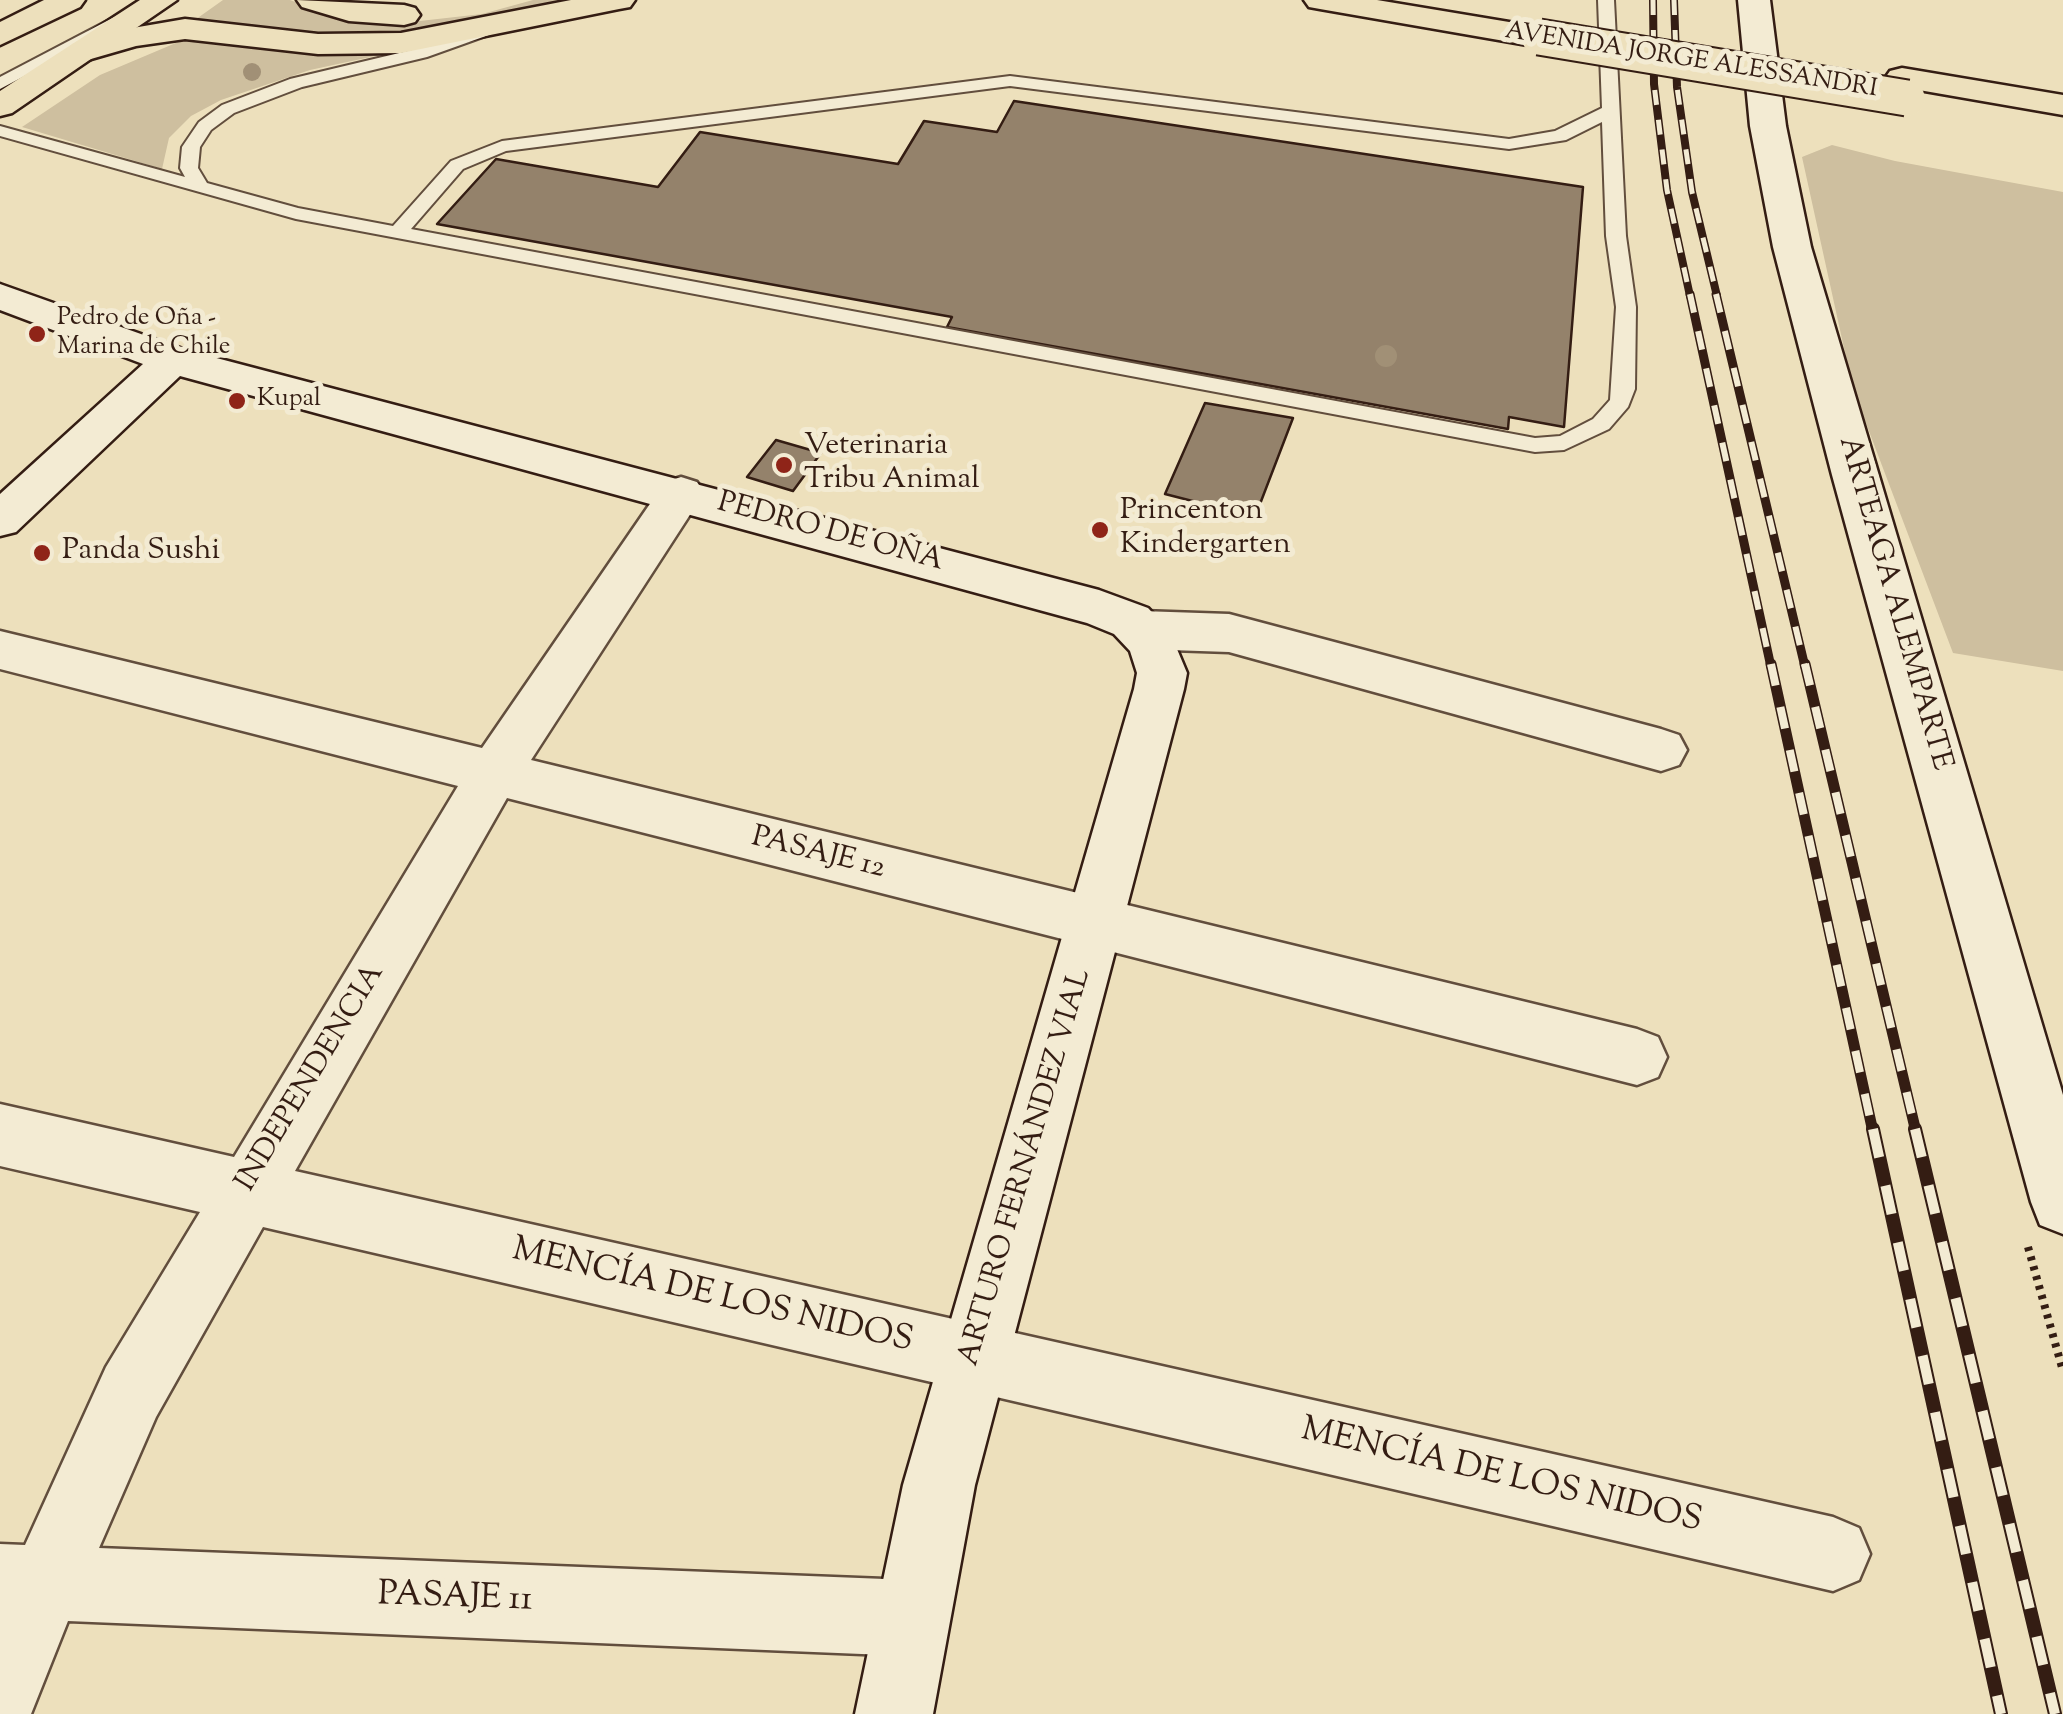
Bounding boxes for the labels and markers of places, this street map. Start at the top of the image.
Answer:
place label: Pedro de Oña - Marina de Chile [57,305,230,364]
marker: Pedro de Oña - Marina de Chile [26,323,48,345]
place label: Kupal [257,386,321,416]
marker: Kupal [226,390,248,412]
place label: Veterinaria Tribu Animal [804,430,980,500]
marker: Veterinaria Tribu Animal [773,454,795,476]
place label: Princenton Kindergarten [1120,495,1291,566]
marker: Princenton Kindergarten [1089,519,1111,541]
place label: Panda Sushi [62,535,220,571]
marker: Panda Sushi [31,542,53,564]

